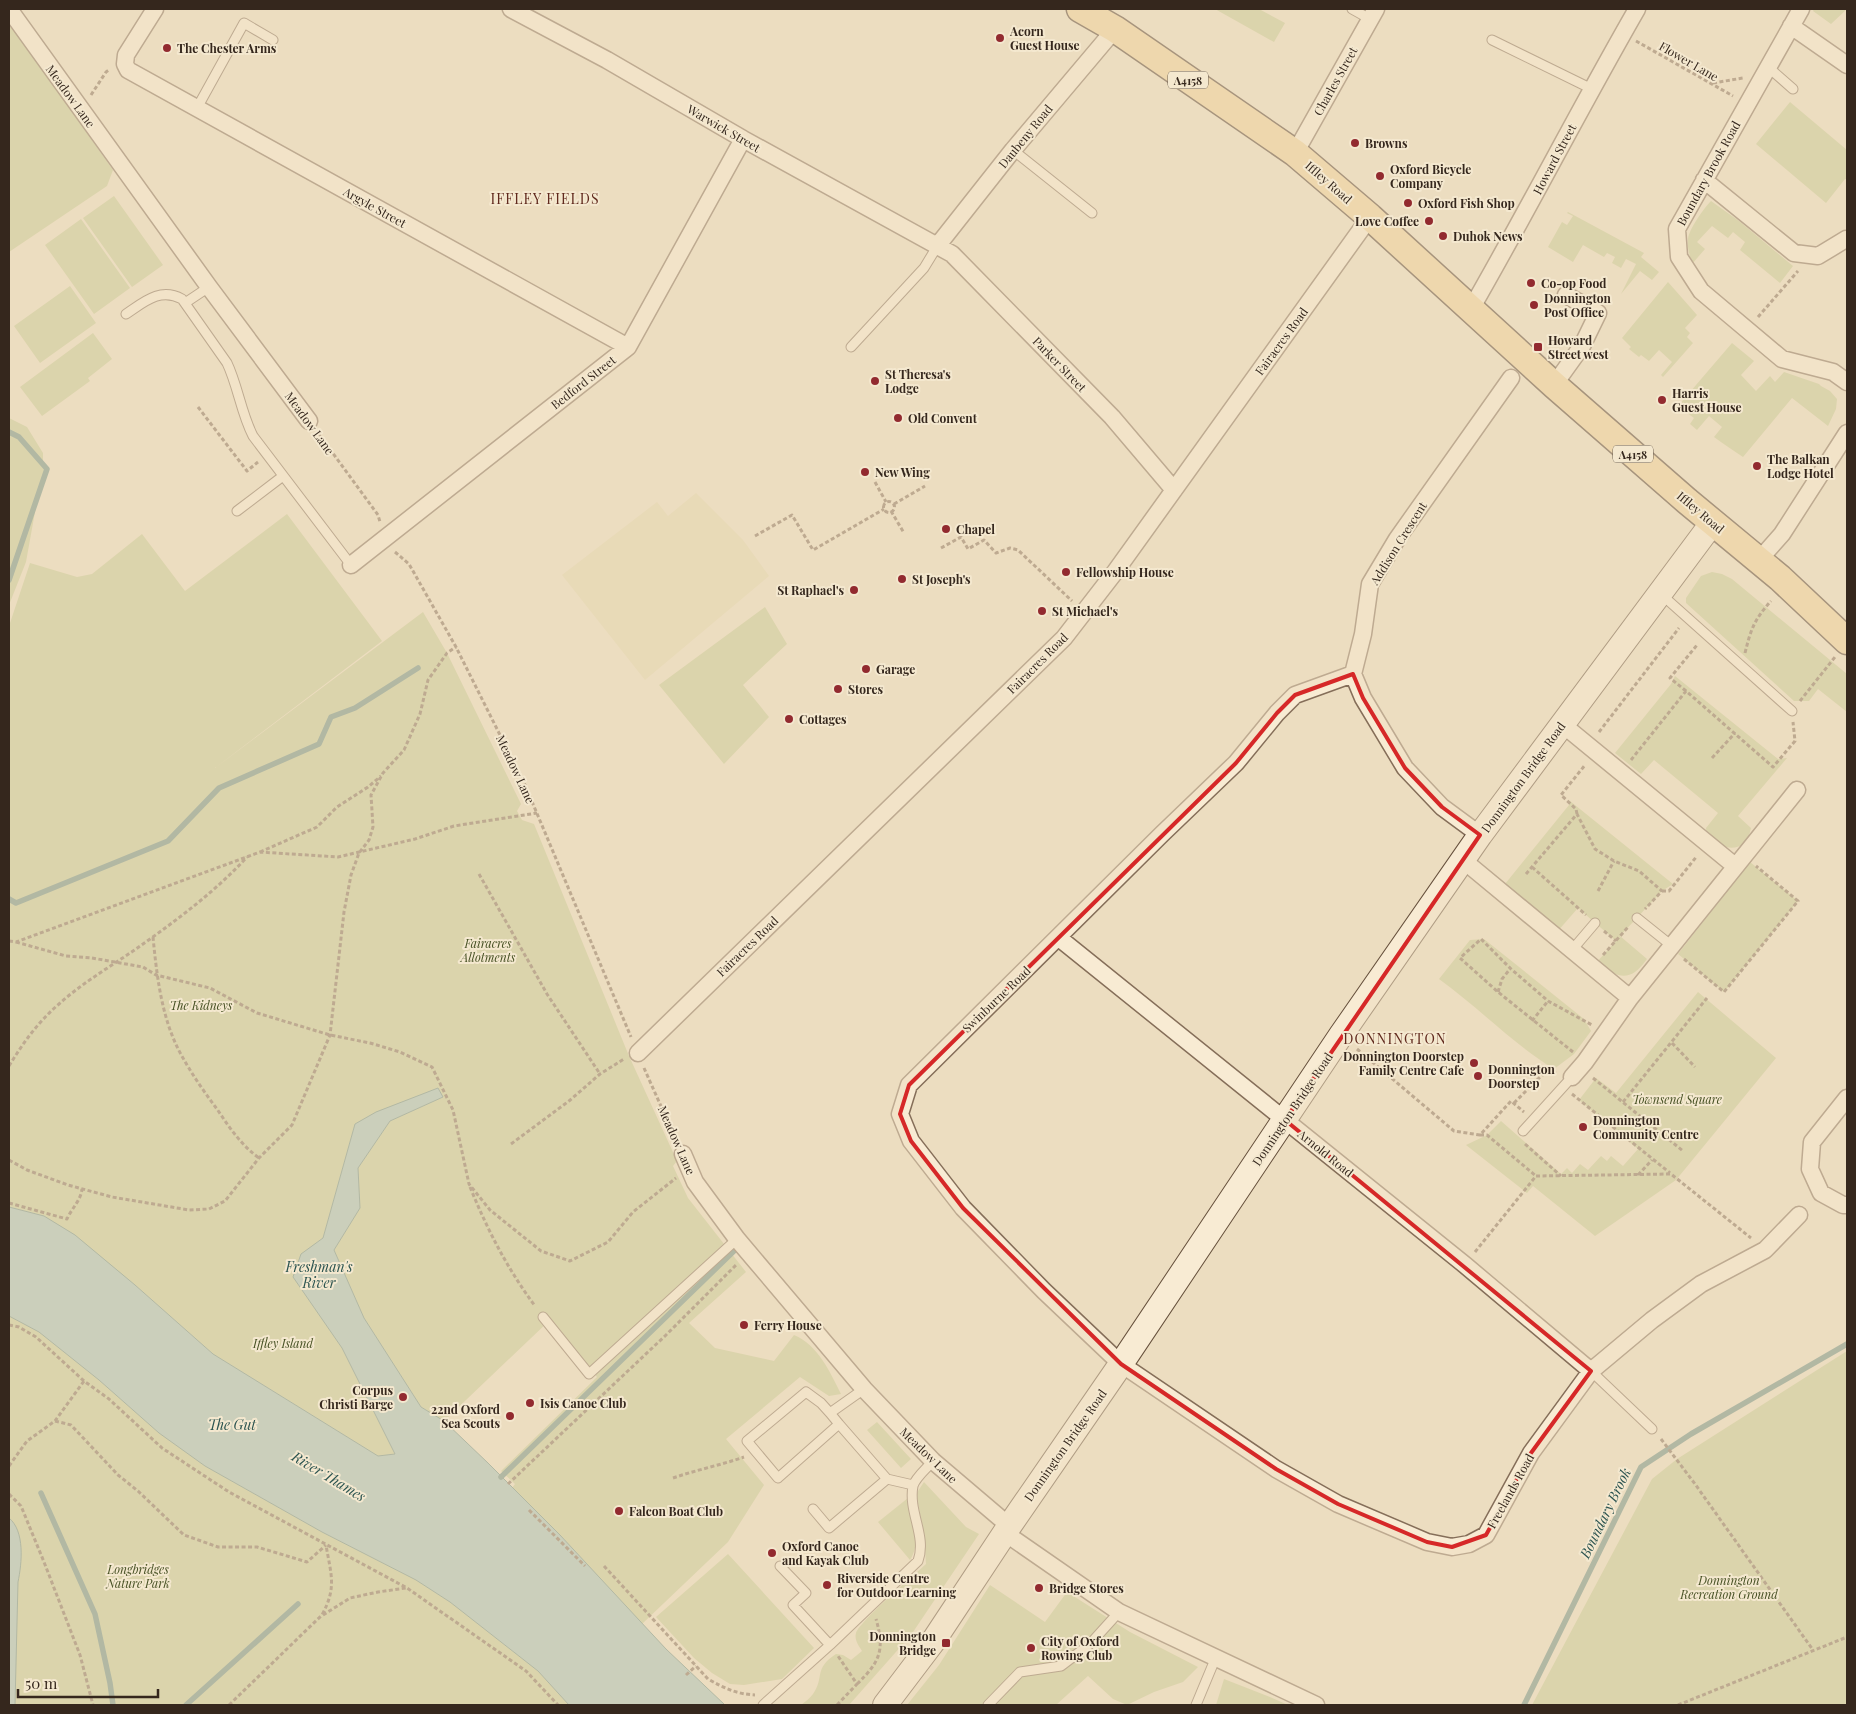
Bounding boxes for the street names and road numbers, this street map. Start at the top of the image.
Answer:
street label: Flower Lane [1656,38,1722,84]
street label: Charles Street [1309,43,1361,118]
street label: Meadow Lane [43,61,99,131]
road number: A4158 [1168,72,1208,88]
street label: Warwick Street [684,100,764,156]
street label: Daubeny Road [994,101,1056,171]
street label: Boundary Brook Road [1673,118,1743,228]
street label: Howard Street [1529,120,1580,197]
street label: Iffley Road [1302,157,1356,207]
street label: Argyle Street [340,183,410,231]
street label: Fairacres Road [1251,304,1311,378]
street label: Parker Street [1030,333,1091,396]
street label: Bedford Street [547,351,619,412]
street label: Meadow Lane [282,388,338,458]
road number: A4158 [1613,446,1653,462]
street label: Iffley Road [1674,487,1728,537]
street label: Addison Crescent [1365,498,1430,588]
street label: Fairacres Road [1003,629,1071,697]
street label: Donnington Bridge Road [1477,718,1569,836]
street label: Meadow Lane [493,732,539,806]
street label: Fairacres Road [713,912,781,980]
street label: Swinburne Road [958,962,1034,1036]
street label: Donnington Bridge Road [1248,1049,1336,1169]
street label: Meadow Lane [655,1103,699,1177]
street label: Arnold Road [1294,1125,1357,1180]
street label: Donnington Bridge Road [1020,1386,1110,1504]
street label: Meadow Lane [897,1424,961,1486]
street label: Freelands Road [1483,1451,1537,1531]

